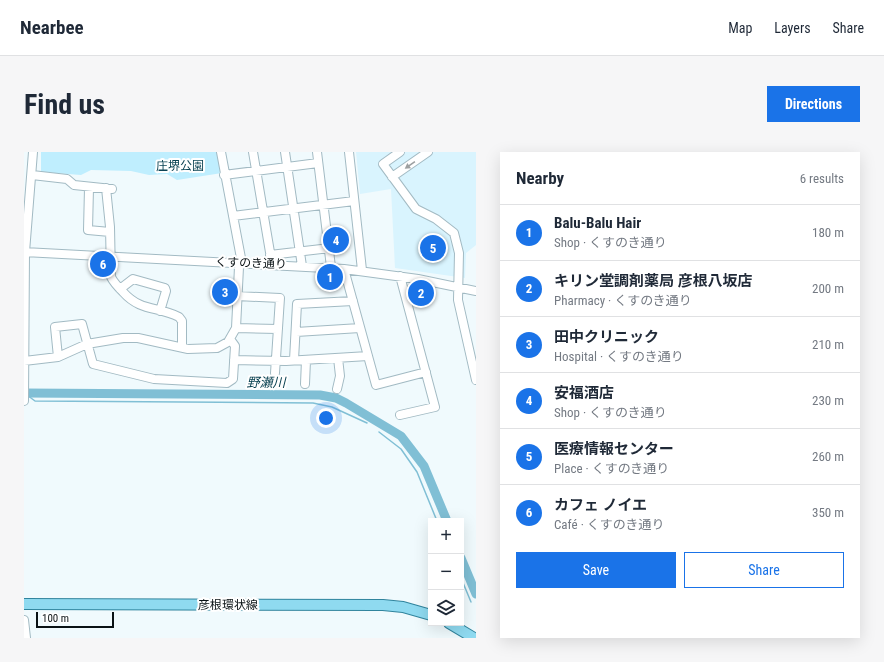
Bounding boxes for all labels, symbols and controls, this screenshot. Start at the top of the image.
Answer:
text: Nearbee [20,16,84,39]
text: Map [728,20,752,36]
text: Layers [774,20,811,36]
text: Share [833,20,864,36]
button: Directions [767,86,860,122]
text: Find us [24,88,105,121]
park label: 庄堺公園 [156,159,204,173]
one-way arrow [405,161,416,169]
text: Nearby [516,168,564,188]
text: 6 results [800,171,844,186]
text: Balu-Balu Hair [554,214,641,232]
pin: 4 [323,225,349,255]
text: 1 [526,225,532,240]
text: 180 m [812,225,844,240]
pin: 5 [420,233,446,263]
text: Shop · くすのき通り [554,235,667,250]
pin: 6 [90,249,116,279]
street label: くすのき通り [215,255,287,271]
pin: 1 [317,262,343,292]
text: キリン堂調剤薬局 彦根八坂店 [554,272,752,290]
pin: 3 [212,277,238,307]
pin: 2 [408,278,434,308]
text: 2 [526,281,532,296]
text: 200 m [812,281,844,296]
text: Pharmacy · くすのき通り [554,293,692,308]
text: 田中クリニック [554,328,659,346]
text: 3 [526,337,532,352]
text: 210 m [812,337,844,352]
text: Hospital · くすのき通り [554,349,684,364]
water label: 野瀬川 [246,375,287,390]
text: 安福酒店 [554,384,614,402]
text: 4 [526,393,532,408]
text: 230 m [812,393,844,408]
text: Shop · くすのき通り [554,405,667,420]
your location [316,408,336,428]
text: 医療情報センター [554,440,674,458]
text: 5 [526,449,532,464]
text: 260 m [812,449,844,464]
text: Place · くすのき通り [554,461,669,476]
text: カフェ ノイエ [554,496,647,514]
text: 6 [526,505,532,520]
text: 350 m [812,505,844,520]
text: Café · くすのき通り [554,517,664,532]
map controls [428,518,464,626]
button: + [428,518,464,554]
button: Save [516,552,676,588]
button: Share [684,552,844,588]
button: − [428,554,464,590]
button: layers [428,590,464,626]
street label: 彦根環状線 [198,598,258,612]
scale bar [36,610,114,629]
text: 100 m [42,612,69,625]

